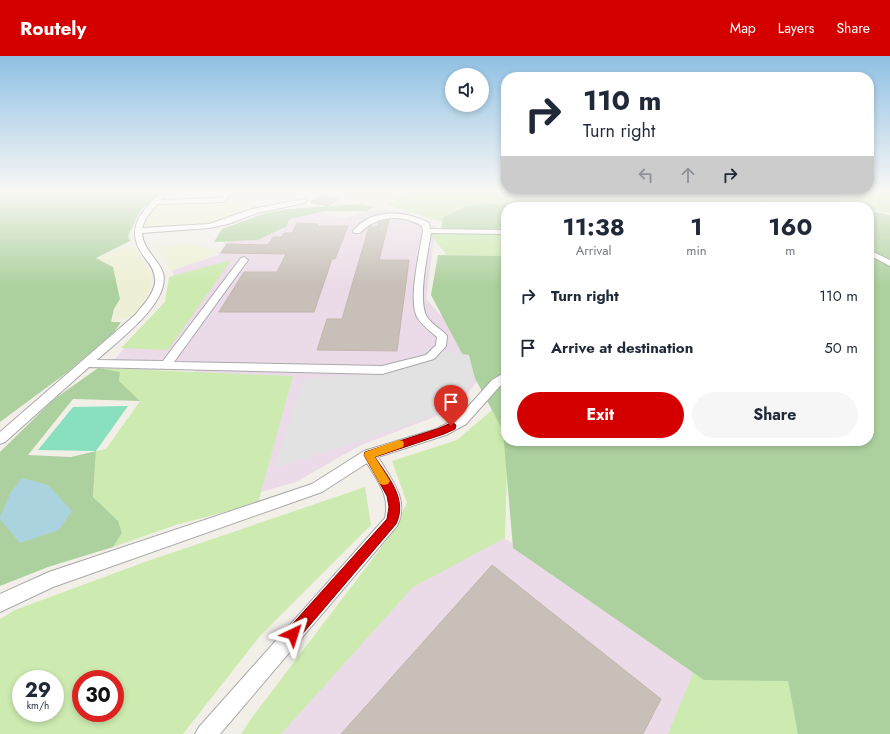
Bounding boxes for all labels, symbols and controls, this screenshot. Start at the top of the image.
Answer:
text: Routely [20,15,86,42]
text: Map [730,18,756,38]
text: Layers [778,18,814,38]
text: Share [836,18,870,38]
map controls [445,68,489,112]
button: sound [445,68,489,112]
text: 110 m [583,80,661,121]
icon: right [517,88,569,140]
text: Turn right [583,118,655,144]
icon: left [635,164,657,186]
icon: ahead [677,164,699,186]
icon: right [719,164,741,186]
text: 11:38 [563,209,625,244]
text: 1 [690,209,703,244]
text: 160 [768,209,812,244]
text: Arrival [576,241,612,260]
text: min [686,241,707,260]
text: m [785,241,795,260]
icon: right [517,285,539,307]
text: Turn right [551,285,619,307]
text: 110 m [819,285,858,307]
icon: arrive [517,337,539,359]
text: Arrive at destination [551,337,693,359]
text: 50 m [824,337,858,359]
pin [434,385,468,426]
icon: arrive [440,391,462,413]
button: Exit [517,392,684,438]
button: Share [692,392,858,438]
position arrow [272,613,314,655]
speed limit sign: 30 [72,670,124,722]
text: 29 [25,676,51,705]
text: km/h [27,698,49,713]

